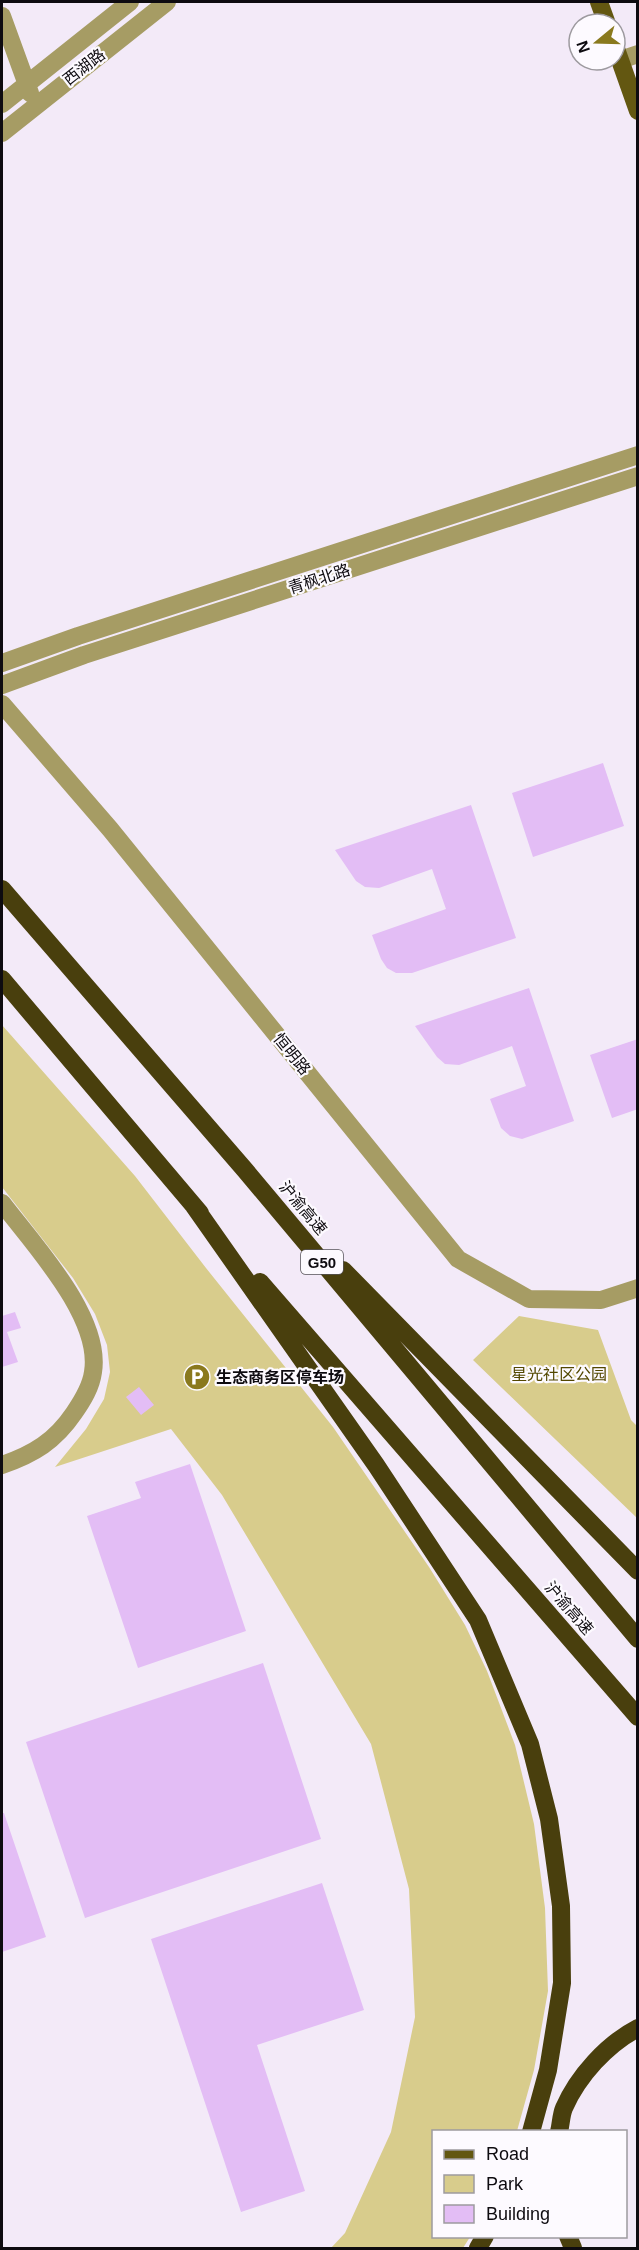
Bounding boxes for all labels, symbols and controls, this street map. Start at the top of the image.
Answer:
north arrow [567,12,627,72]
text: N [573,38,593,55]
street label: 西湖路 [60,46,108,88]
street label: 青枫北路 [286,561,352,597]
street label: 恒明路 [270,1030,314,1078]
street label: 沪渝高速 [276,1178,330,1238]
road number: G50 [301,1250,343,1274]
parking icon: 生态商务区停车场 [182,1362,212,1392]
park label: 星光社区公园 [511,1366,607,1383]
place label: 生态商务区停车场 [216,1369,344,1386]
street label: 沪渝高速 [542,1578,596,1638]
legend [432,2130,627,2238]
text: Road [486,2144,529,2164]
text: Park [486,2174,524,2194]
text: Building [486,2204,550,2224]

